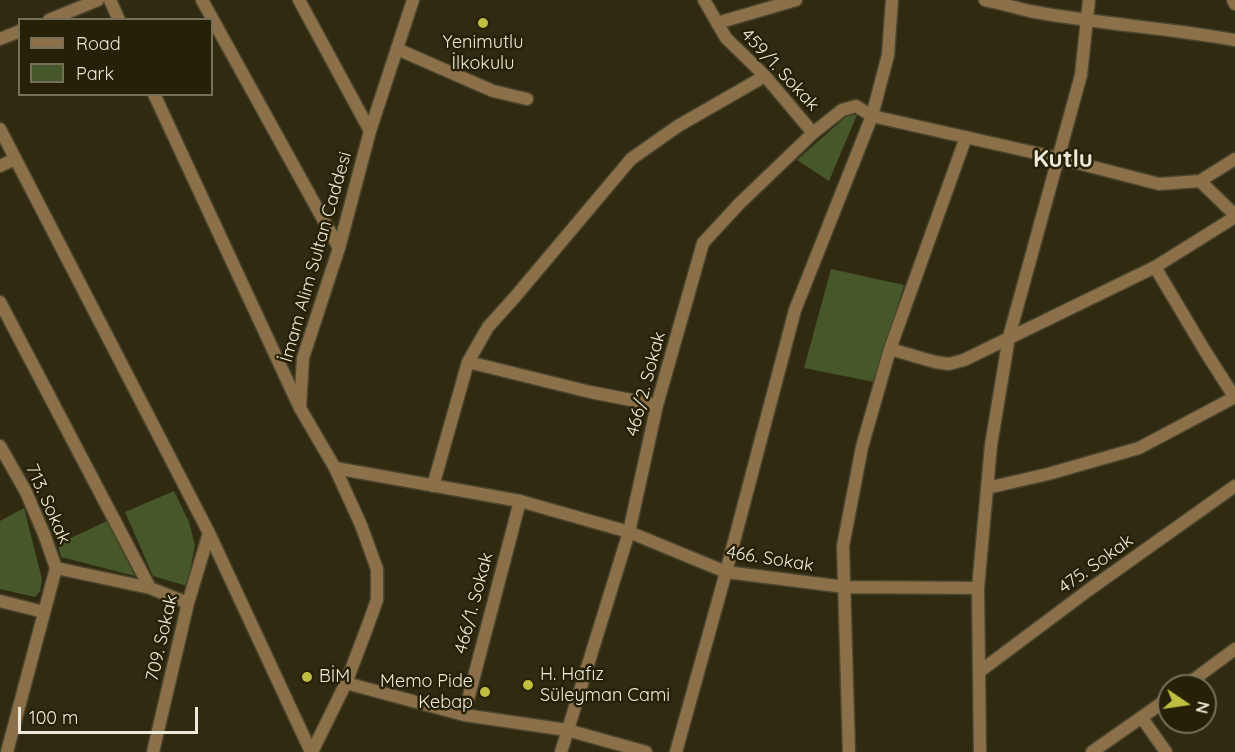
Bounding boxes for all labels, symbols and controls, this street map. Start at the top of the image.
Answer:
marker: Yenimutlu İlkokulu [476,16,490,30]
legend [18,18,213,96]
street label: 459/1. Sokak [736,24,824,116]
text: Road [76,32,121,55]
place label: Yenimutlu İlkokulu [443,32,523,74]
text: Park [76,62,114,85]
district label: Kutlu [1033,146,1093,174]
street label: İmam Alim Sultan Caddesi [276,149,356,365]
street label: 466/2. Sokak [622,329,670,439]
street label: 713. Sokak [21,461,75,547]
street label: 475. Sokak [1055,530,1137,598]
street label: 466. Sokak [725,541,815,577]
street label: 466/1. Sokak [450,550,498,656]
street label: 709. Sokak [142,592,182,684]
place label: H. Hafız Süleyman Cami [540,664,670,706]
place label: BİM [319,666,350,688]
marker: BİM [300,670,314,684]
place label: Memo Pide Kebap [380,671,473,714]
north arrow [1157,674,1217,734]
marker: H. Hafız Süleyman Cami [521,678,535,692]
marker: Memo Pide Kebap [478,685,492,699]
scale bar [21,695,201,733]
text: N [1192,700,1214,716]
text: 100 m [29,706,78,729]

